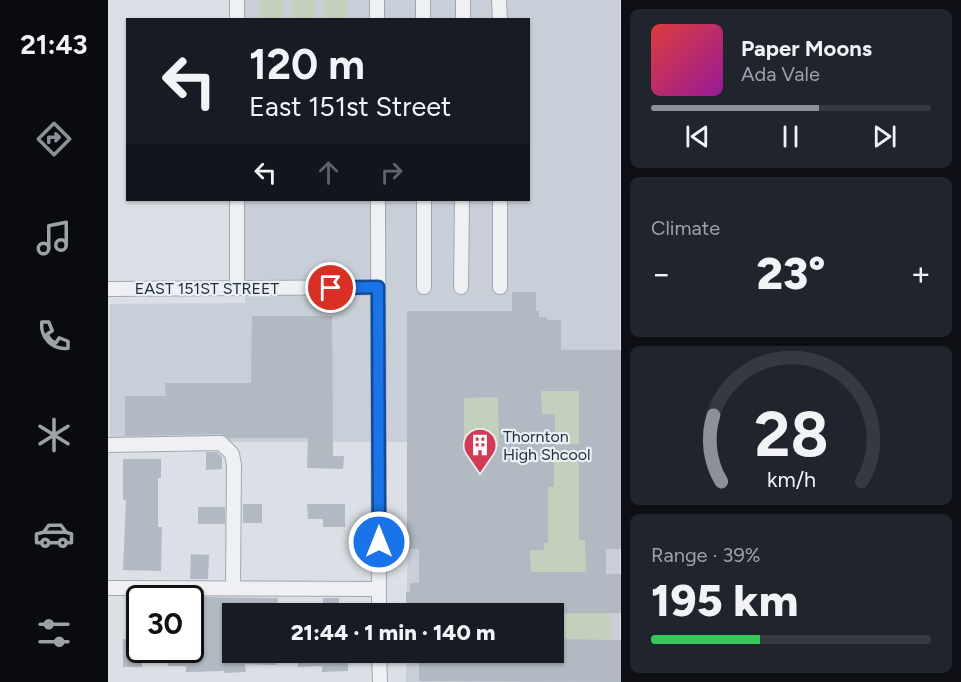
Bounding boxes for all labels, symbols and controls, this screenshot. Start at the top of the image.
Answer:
text: 21:43 [20,28,88,61]
text: Paper Moons [741,35,872,62]
text: 120 m [249,39,365,90]
icon: left [150,42,228,120]
text: Ada Vale [741,62,820,86]
text: East 151st Street [249,90,451,123]
icon: directions [33,118,75,160]
icon: previous [681,120,714,153]
icon: pause [774,120,807,153]
icon: next [868,120,901,153]
icon: left [249,156,282,189]
icon: ahead [312,156,345,189]
icon: right [375,156,408,189]
text: Climate [651,216,720,240]
icon: music [33,217,75,259]
text: 23° [757,246,825,300]
text: − [651,254,672,293]
text: + [910,254,931,293]
pin [305,262,356,313]
icon: arrive [314,271,347,304]
street label: EAST 151ST STREET [135,279,279,298]
icon: phone [33,315,75,357]
text: 28 [754,397,828,472]
icon: climate [33,414,75,456]
building icon: Thornton High Shcool [462,427,498,474]
place label: Thornton High Shcool [503,427,591,464]
text: km/h [767,468,815,493]
position arrow [347,510,411,574]
icon: car [33,513,75,555]
text: Range · 39% [651,543,760,567]
text: 195 km [651,573,798,627]
speed limit sign: 30 [126,585,204,663]
icon: filters [33,612,75,654]
text: 21:44 · 1 min · 140 m [291,619,495,646]

